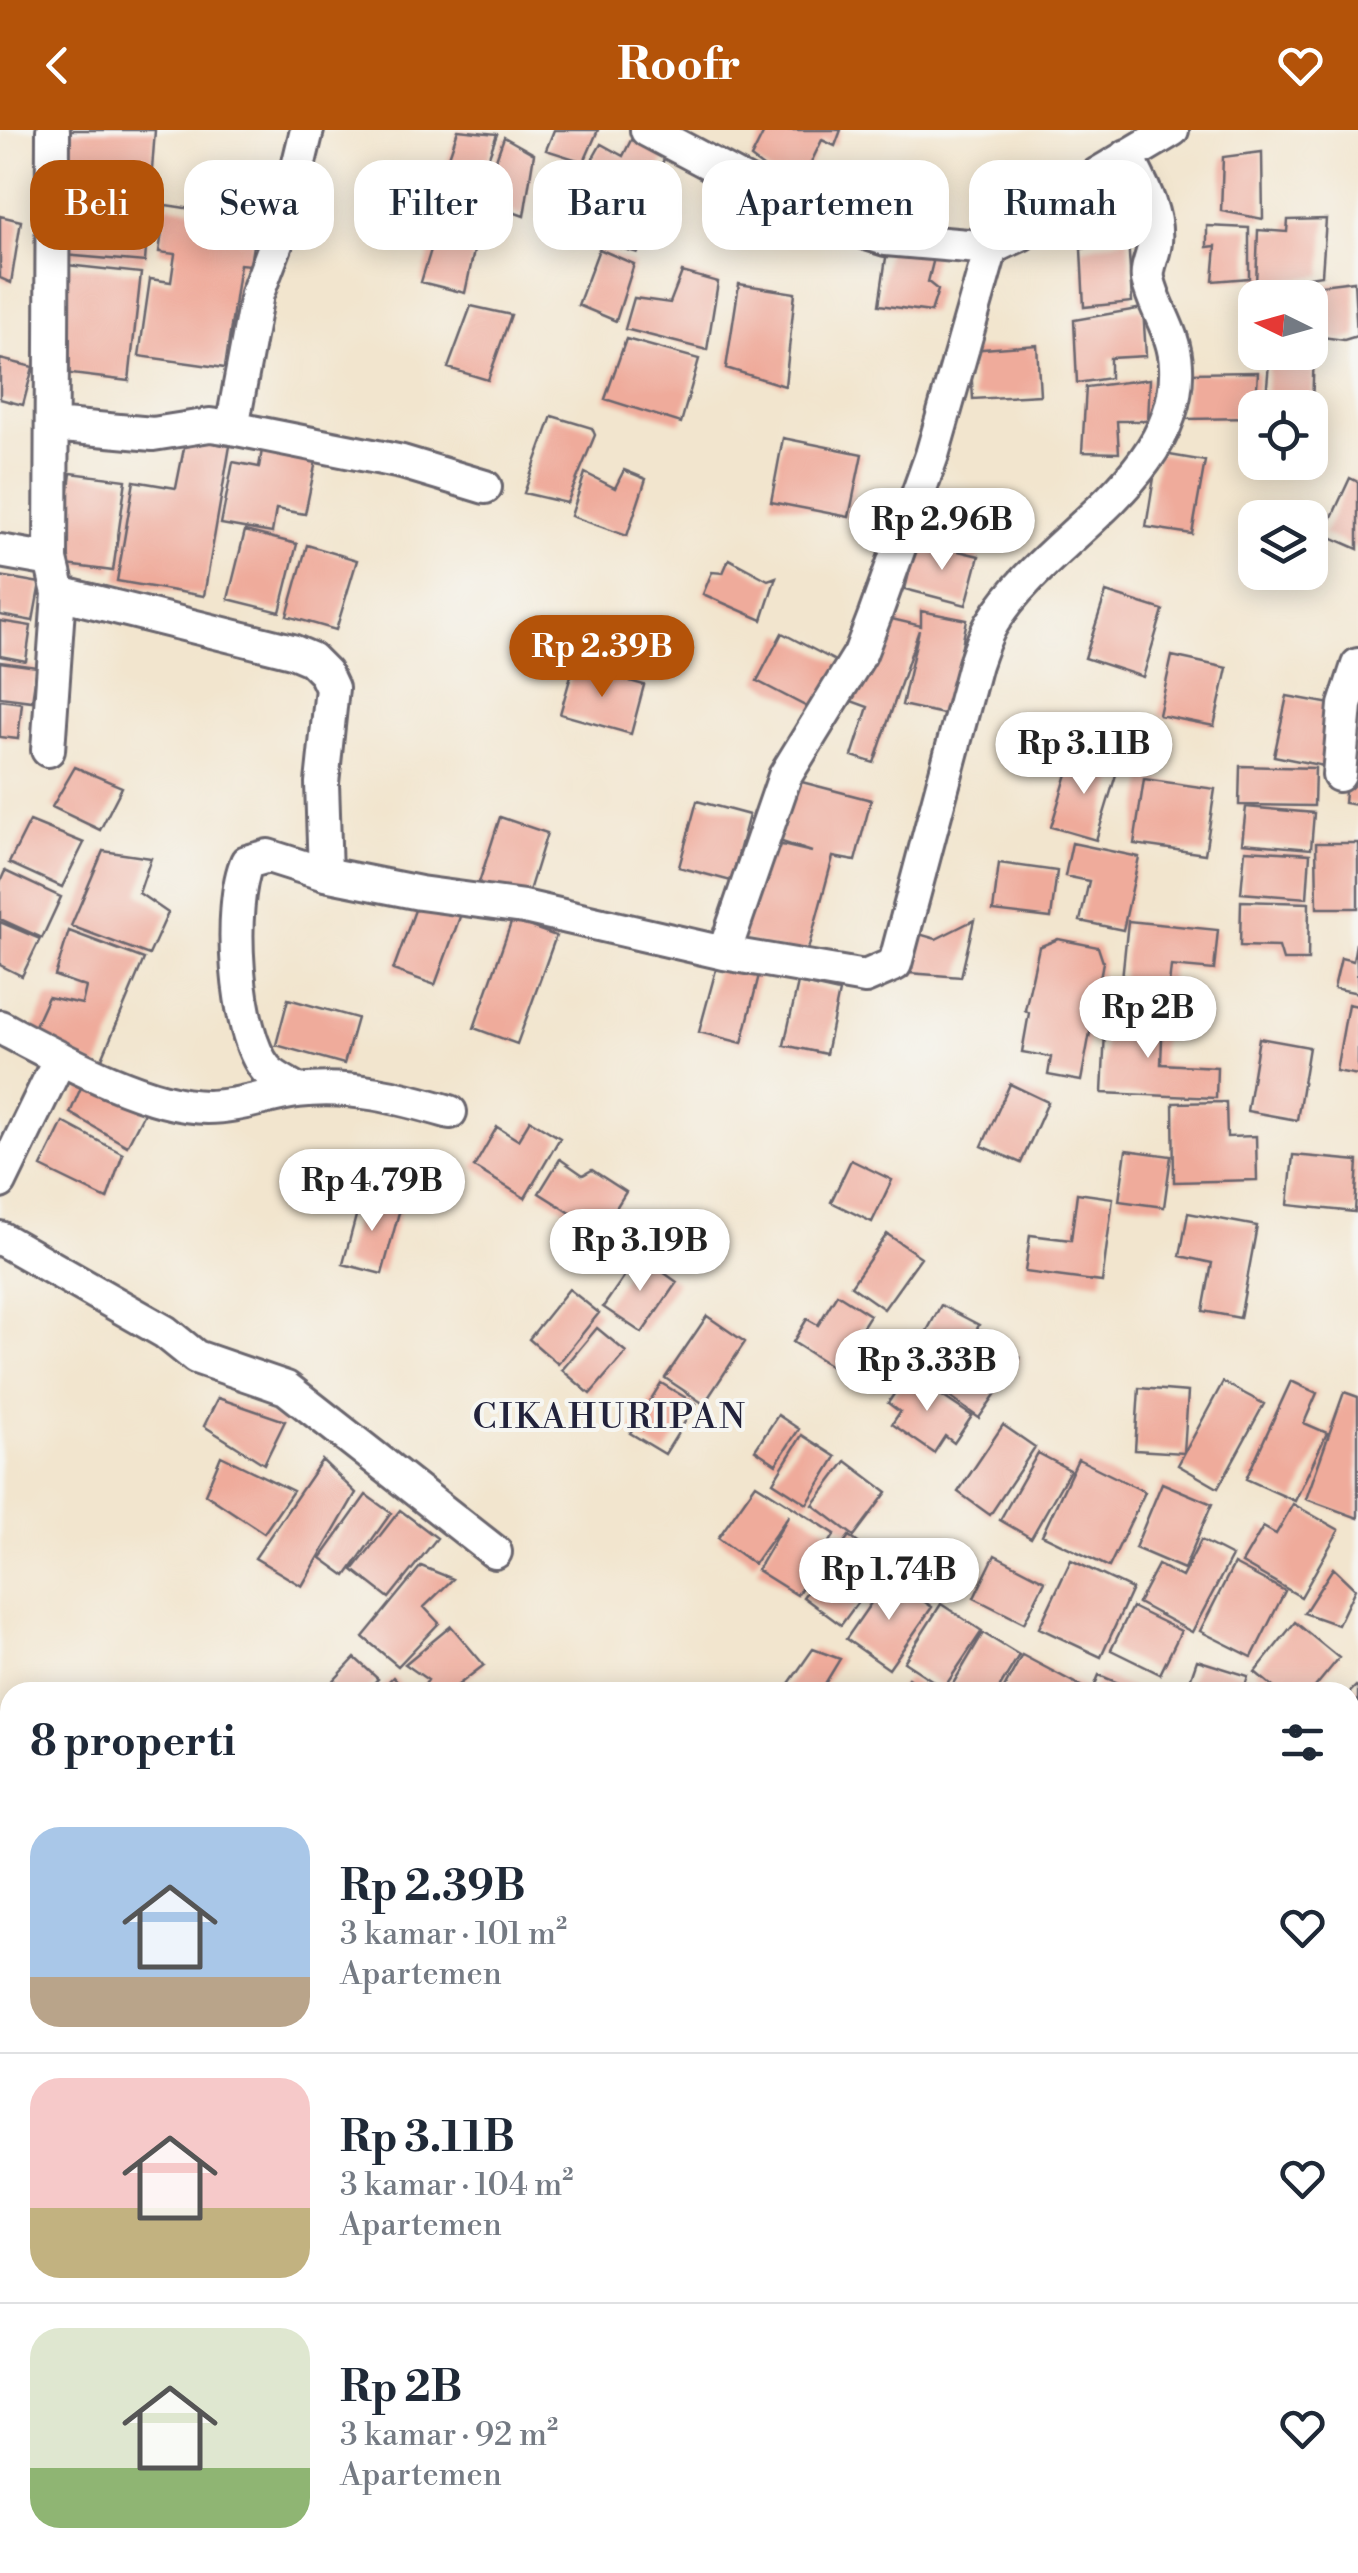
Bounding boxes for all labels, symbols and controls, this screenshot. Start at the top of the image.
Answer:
text: Roofr [617,37,741,94]
icon: back [30,38,85,93]
icon: heart [1273,38,1328,93]
chip: Beli [30,160,164,250]
chip: Sewa [184,160,334,250]
chip: Filter [354,160,513,250]
chip: Baru [533,160,682,250]
chip: Apartemen [702,160,949,250]
chip: Rumah [969,160,1152,250]
north arrow [1238,280,1328,370]
map controls [1238,280,1328,590]
button: locate [1238,390,1328,480]
pin: Rp 2.96B [839,488,1045,573]
text: Rp 2.96B [871,500,1013,540]
button: layers [1238,500,1328,590]
pin: Rp 2.39B [499,615,705,700]
text: Rp 2.39B [531,627,673,667]
pin: Rp 3.11B [981,712,1187,797]
text: Rp 3.11B [1017,724,1151,764]
pin: Rp 2B [1078,976,1218,1061]
text: Rp 2B [1101,988,1195,1028]
pin: Rp 4.79B [269,1149,475,1234]
text: Rp 4.79B [301,1161,443,1201]
pin: Rp 3.19B [537,1209,743,1294]
text: Rp 3.19B [572,1221,708,1261]
pin: Rp 3.33B [824,1329,1030,1414]
text: Rp 3.33B [857,1341,997,1381]
district label: CIKAHURIPAN [473,1396,748,1439]
pin: Rp 1.74B [786,1538,992,1623]
text: Rp 1.74B [821,1550,957,1590]
icon: filters [1275,1715,1330,1770]
text: 8 properti [30,1716,236,1769]
text: Rp 2.39B [340,1861,526,1914]
icon: home [110,1867,230,1987]
icon: heart [1275,1900,1330,1955]
text: 3 kamar · 101 m² [340,1914,567,1954]
text: Apartemen [340,1954,502,1994]
text: Rp 3.11B [340,2112,515,2165]
icon: home [110,2118,230,2238]
icon: heart [1275,2151,1330,2206]
text: 3 kamar · 104 m² [340,2165,574,2205]
text: Apartemen [340,2205,502,2245]
text: Rp 2B [340,2362,462,2415]
icon: home [110,2368,230,2488]
icon: heart [1275,2401,1330,2456]
text: 3 kamar · 92 m² [340,2415,558,2455]
text: Apartemen [340,2455,502,2495]

